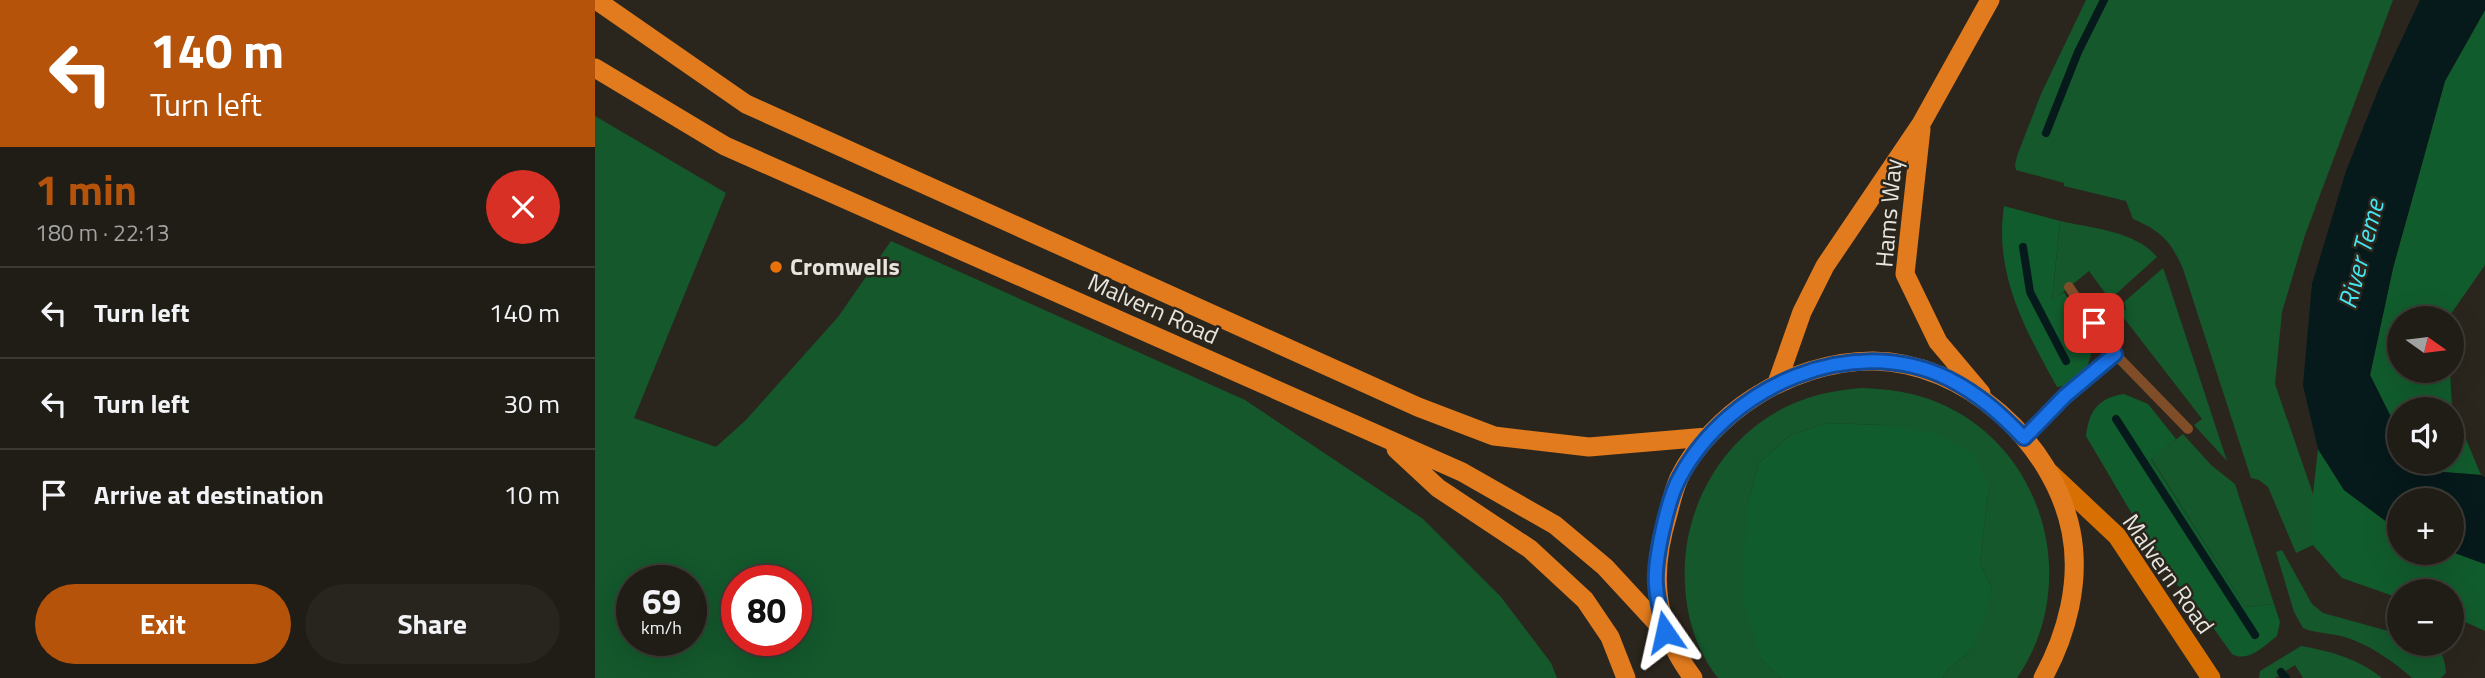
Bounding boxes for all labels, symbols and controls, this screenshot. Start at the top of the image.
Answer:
text: 140 m [150,12,284,87]
icon: left [35,28,126,119]
text: Turn left [150,80,262,128]
text: 1 min [35,157,137,221]
street label: Hams Way [1865,157,1911,269]
button: close [486,170,560,244]
water label: River Teme [2327,193,2394,313]
text: 180 m · 22:13 [35,215,170,250]
place label: Cromwells [790,248,900,284]
marker: Cromwells [768,259,784,275]
street label: Malvern Road [1082,263,1224,353]
text: Turn left [94,293,189,332]
text: 140 m [489,293,560,332]
pin [2064,293,2124,353]
icon: left [35,294,73,332]
icon: arrive [2075,304,2113,342]
north arrow [2387,306,2464,383]
map controls [2387,306,2464,656]
text: Turn left [94,384,189,423]
text: 30 m [503,384,560,423]
icon: left [35,385,73,423]
button: sound [2387,397,2464,474]
text: Arrive at destination [94,475,324,514]
text: 10 m [503,475,560,514]
icon: arrive [35,476,73,514]
button: + [2387,488,2464,565]
street label: Malvern Road [2114,506,2224,641]
speed limit sign: 80 [721,565,812,656]
text: 69 [642,574,681,628]
button: − [2387,579,2464,656]
button: Exit [35,584,291,664]
button: Share [305,584,560,664]
position arrow [1628,595,1702,669]
text: km/h [641,614,682,641]

